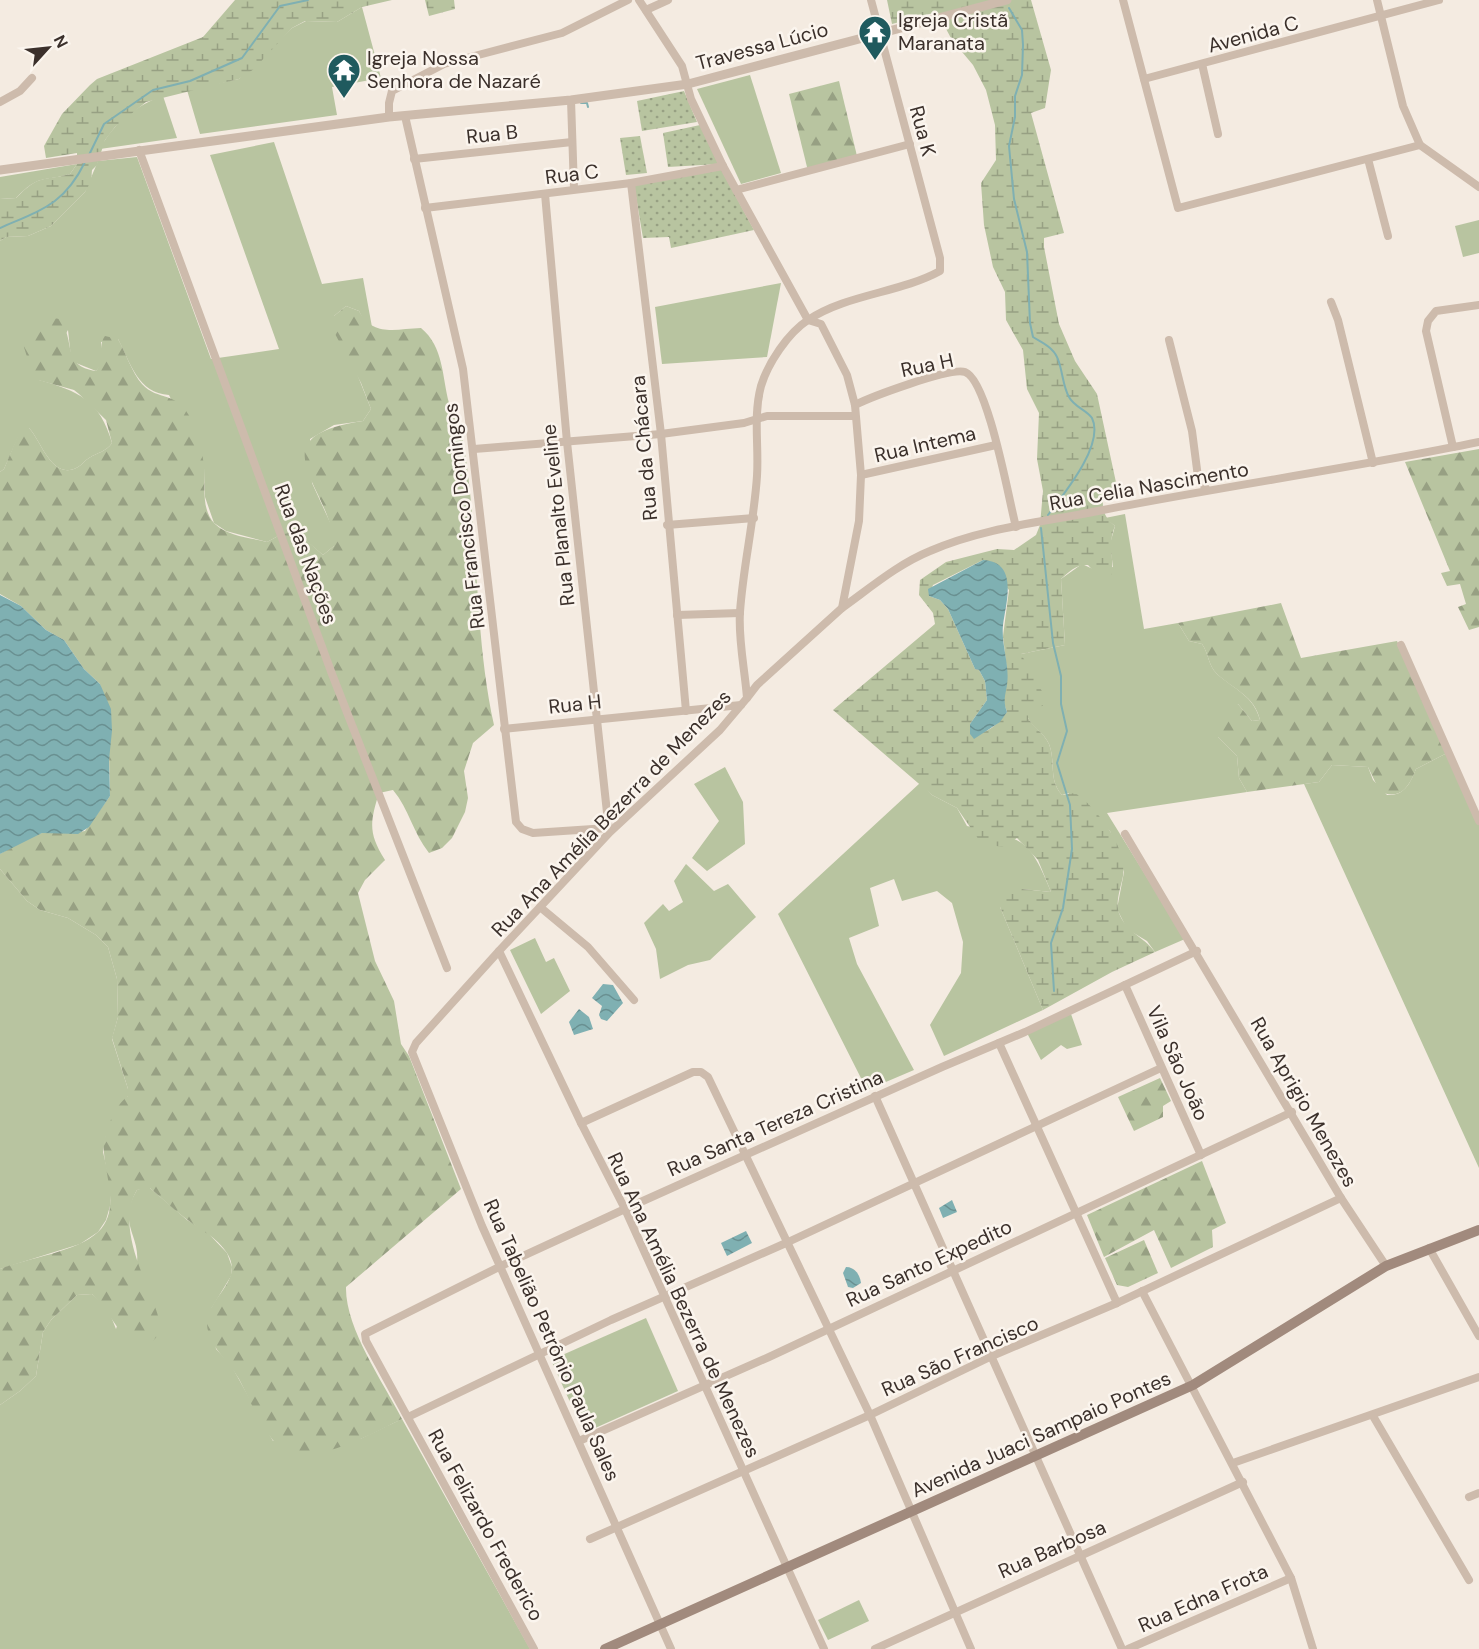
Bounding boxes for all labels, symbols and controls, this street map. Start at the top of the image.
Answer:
place label: Igreja Cristã Maranata [898,7,1008,56]
street label: Avenida C [1205,9,1301,59]
temple icon: Igreja Cristã Maranata [857,14,893,61]
street label: Travessa Lúcio [693,16,831,76]
north arrow [18,18,78,78]
text: N [49,31,73,51]
place label: Igreja Nossa Senhora de Nazaré [367,45,541,94]
temple icon: Igreja Nossa Senhora de Nazaré [326,52,362,99]
street label: Rua K [904,103,942,159]
street label: Rua B [465,118,519,150]
street label: Rua C [544,158,600,190]
street label: Rua H [898,347,956,383]
street label: Rua da Chácara [625,374,663,522]
street label: Rua Francisco Domingos [437,402,491,630]
street label: Rua Intema [872,420,978,468]
street label: Rua Planalto Eveline [536,423,580,607]
street label: Rua Celia Nascimento [1047,456,1251,516]
street label: Rua das Nações [269,480,343,628]
street label: Rua Ana Amélia Bezerra de Menezes [486,684,736,942]
street label: Rua H [547,688,603,720]
street label: Vila São João [1141,1001,1215,1125]
street label: Rua Aprigio Menezes [1245,1012,1363,1192]
street label: Rua Santa Tereza Cristina [663,1064,887,1182]
street label: Rua Ana Amélia Bezerra de Menezes [602,1148,766,1462]
street label: Rua Tabelião Petrônio Paula Sales [478,1195,626,1485]
street label: Rua Santo Expedito [842,1213,1016,1313]
street label: Rua São Francisco [877,1310,1043,1402]
street label: Avenida Juaci Sampaio Pontes [907,1365,1175,1503]
street label: Rua Felizardo Frederico [422,1424,550,1626]
street label: Rua Barbosa [994,1514,1110,1584]
street label: Rua Edna Frota [1134,1558,1272,1638]

